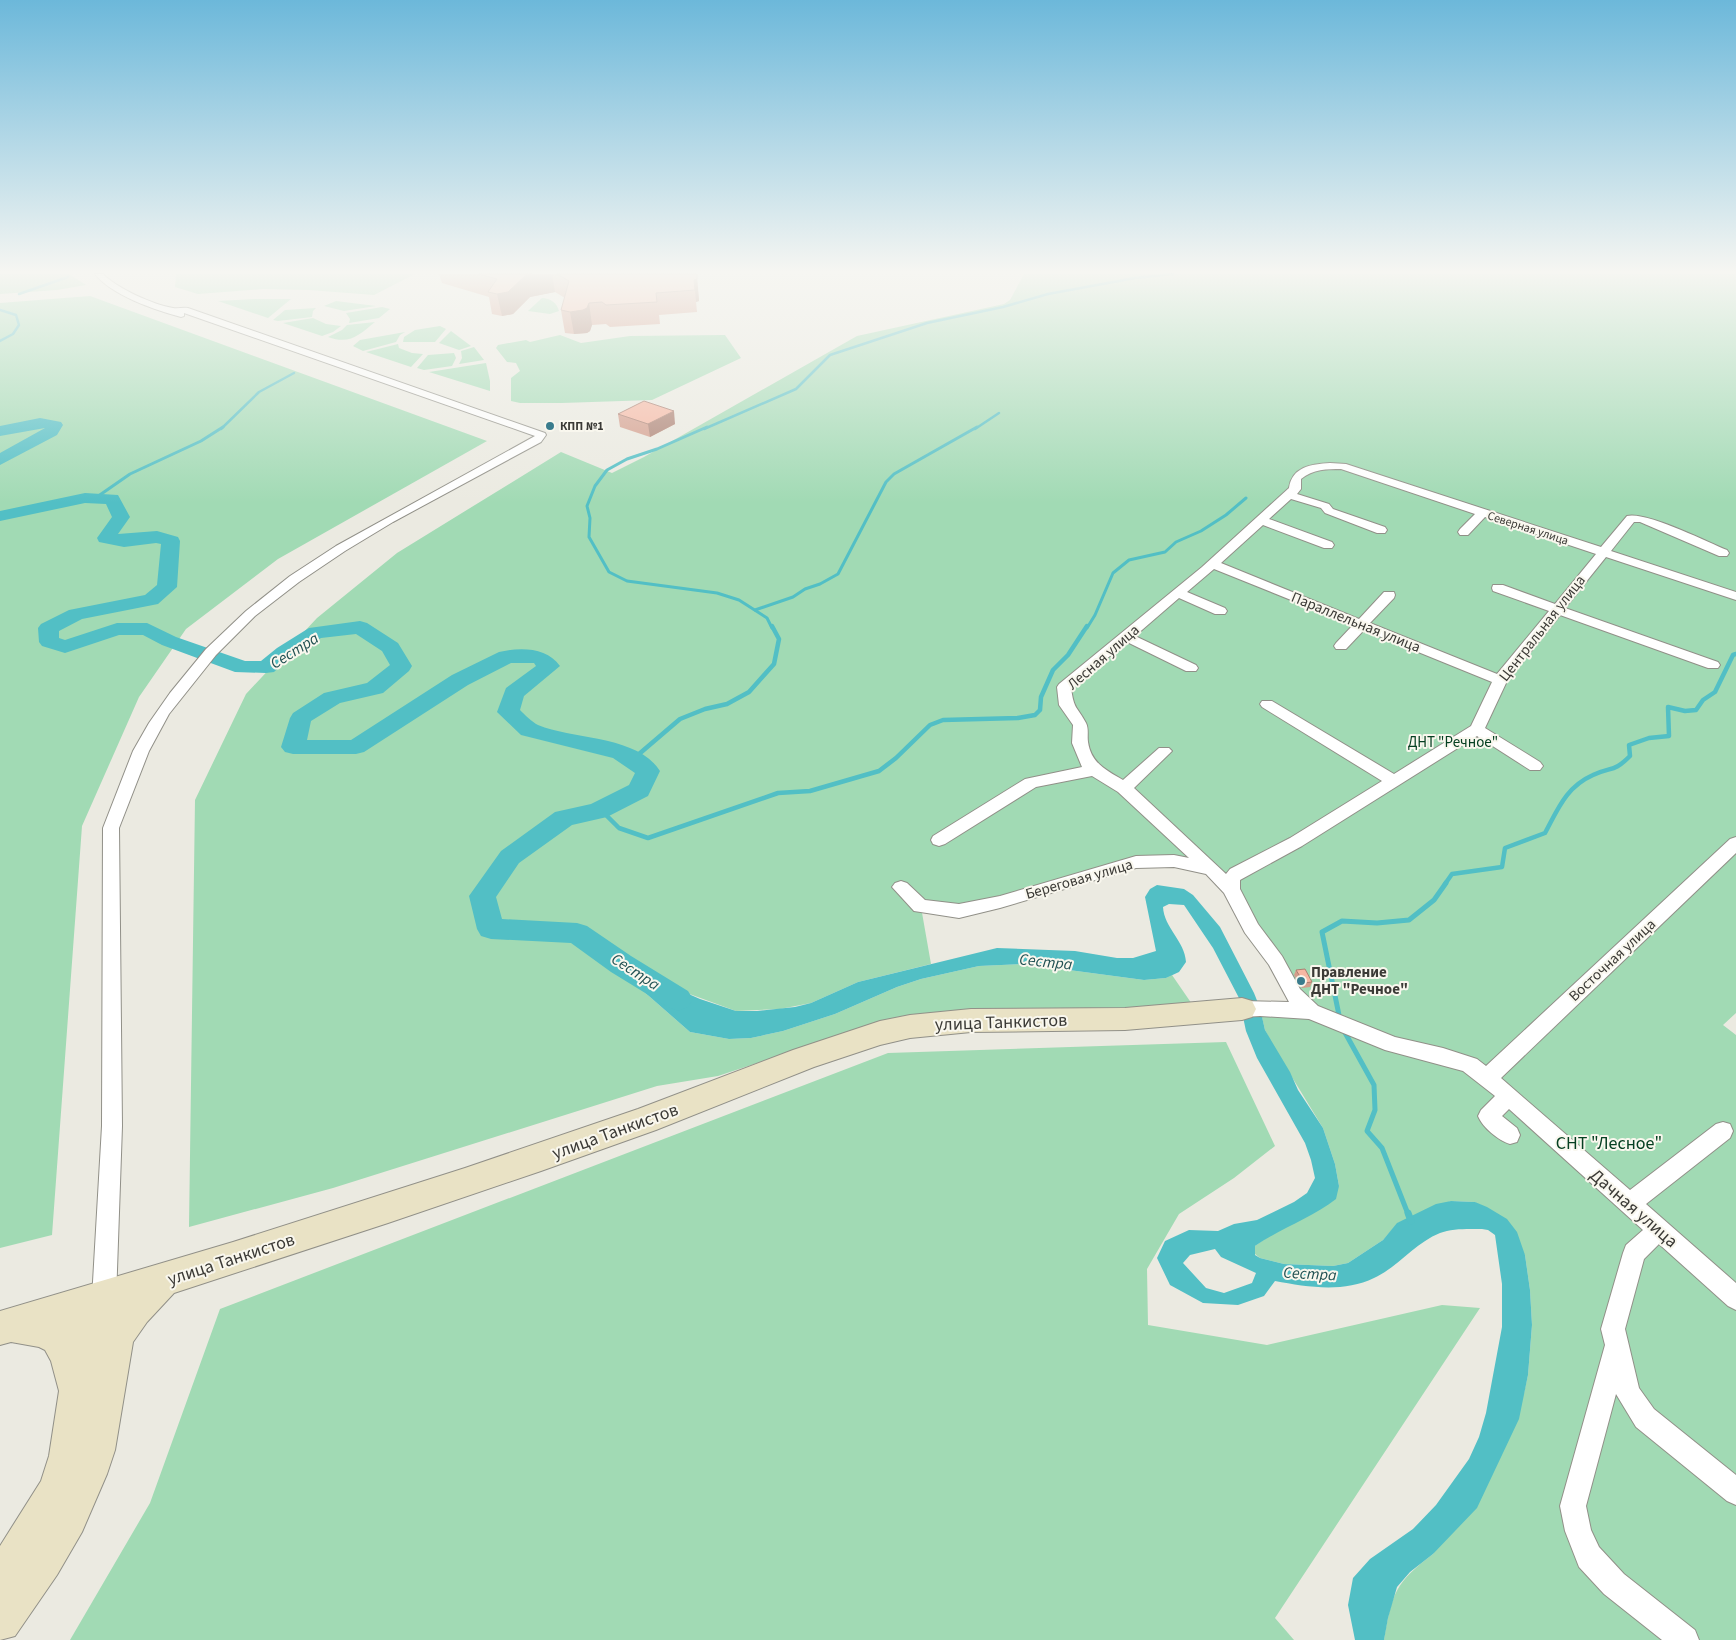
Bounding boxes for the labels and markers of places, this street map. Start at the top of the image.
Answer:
place label: КПП №1 [560,418,604,435]
marker: КПП №1 [544,420,556,432]
place label: Правление ДНТ "Речное" [1311,962,1408,1000]
marker: Правление ДНТ "Речное" [1295,975,1307,987]

